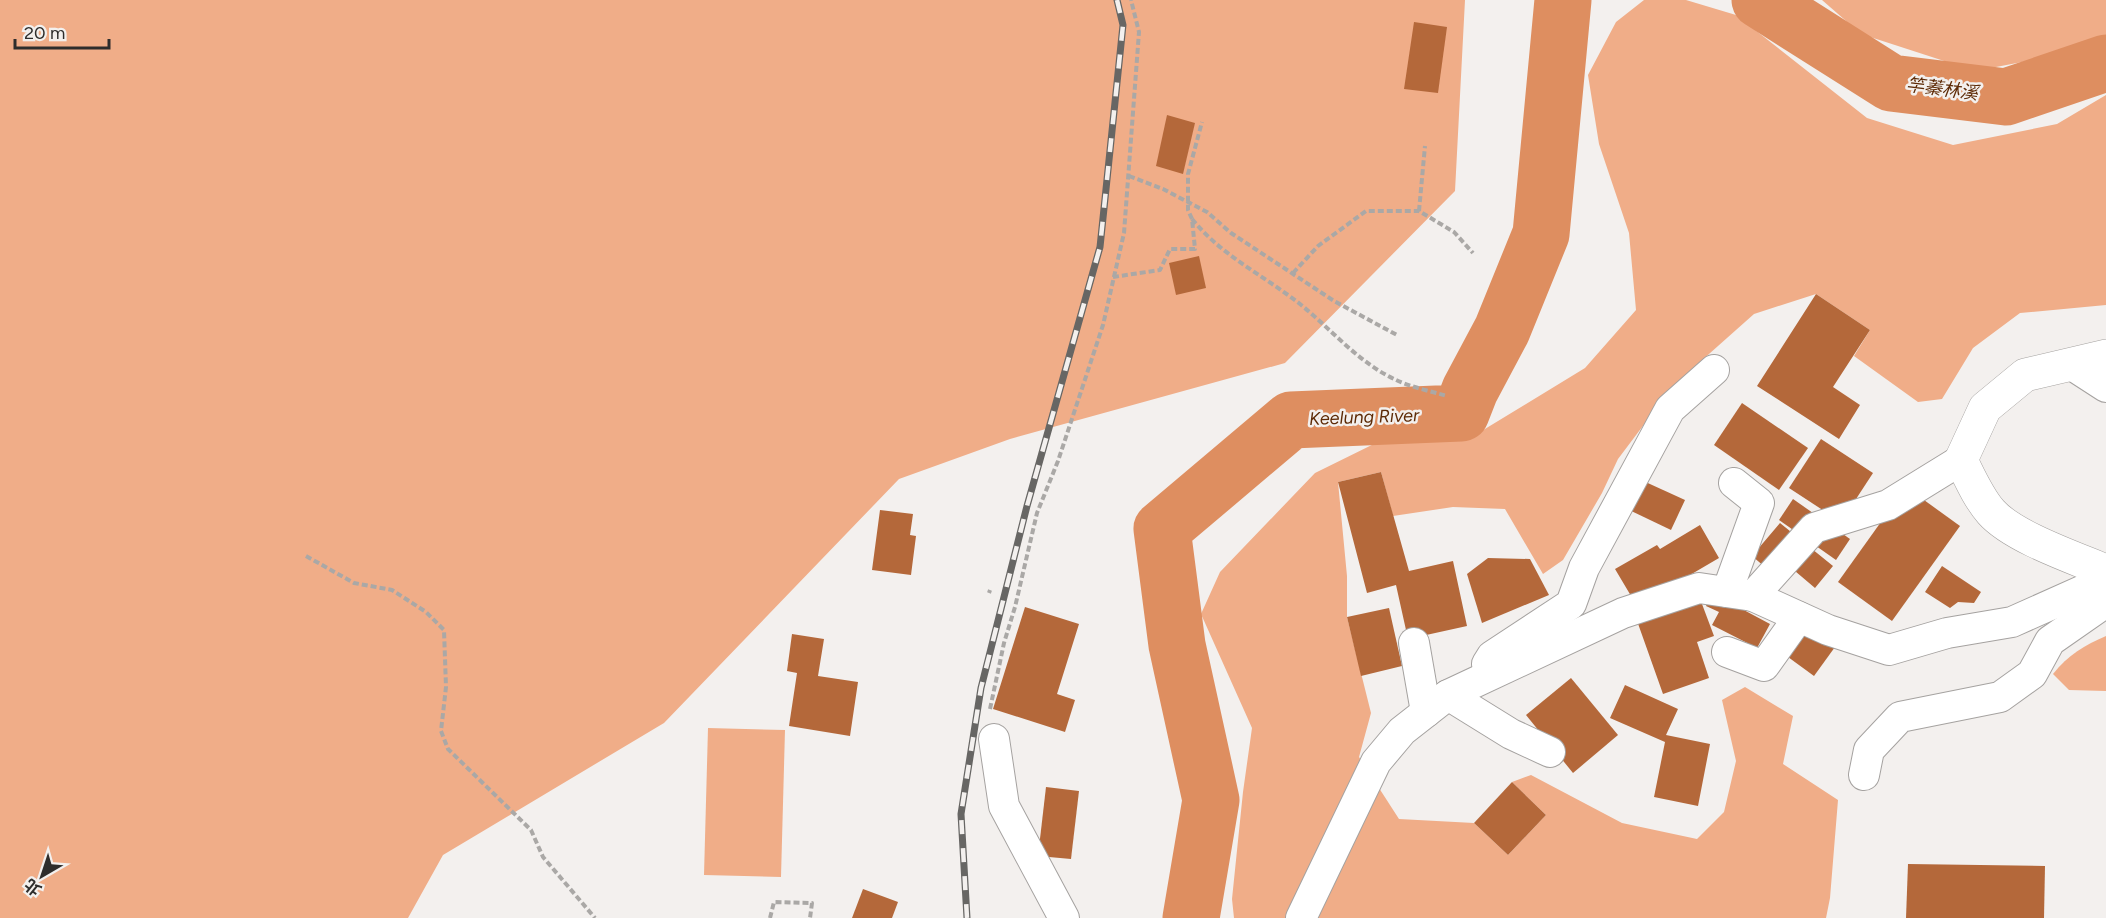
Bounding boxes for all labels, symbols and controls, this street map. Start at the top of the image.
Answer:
scale bar [15,12,110,50]
text: 20 m [24,22,65,44]
water label: 竿蓁林溪 [1905,74,1982,105]
water label: Keelung River [1309,404,1420,430]
north arrow [12,846,72,906]
text: 北 [21,875,45,900]

